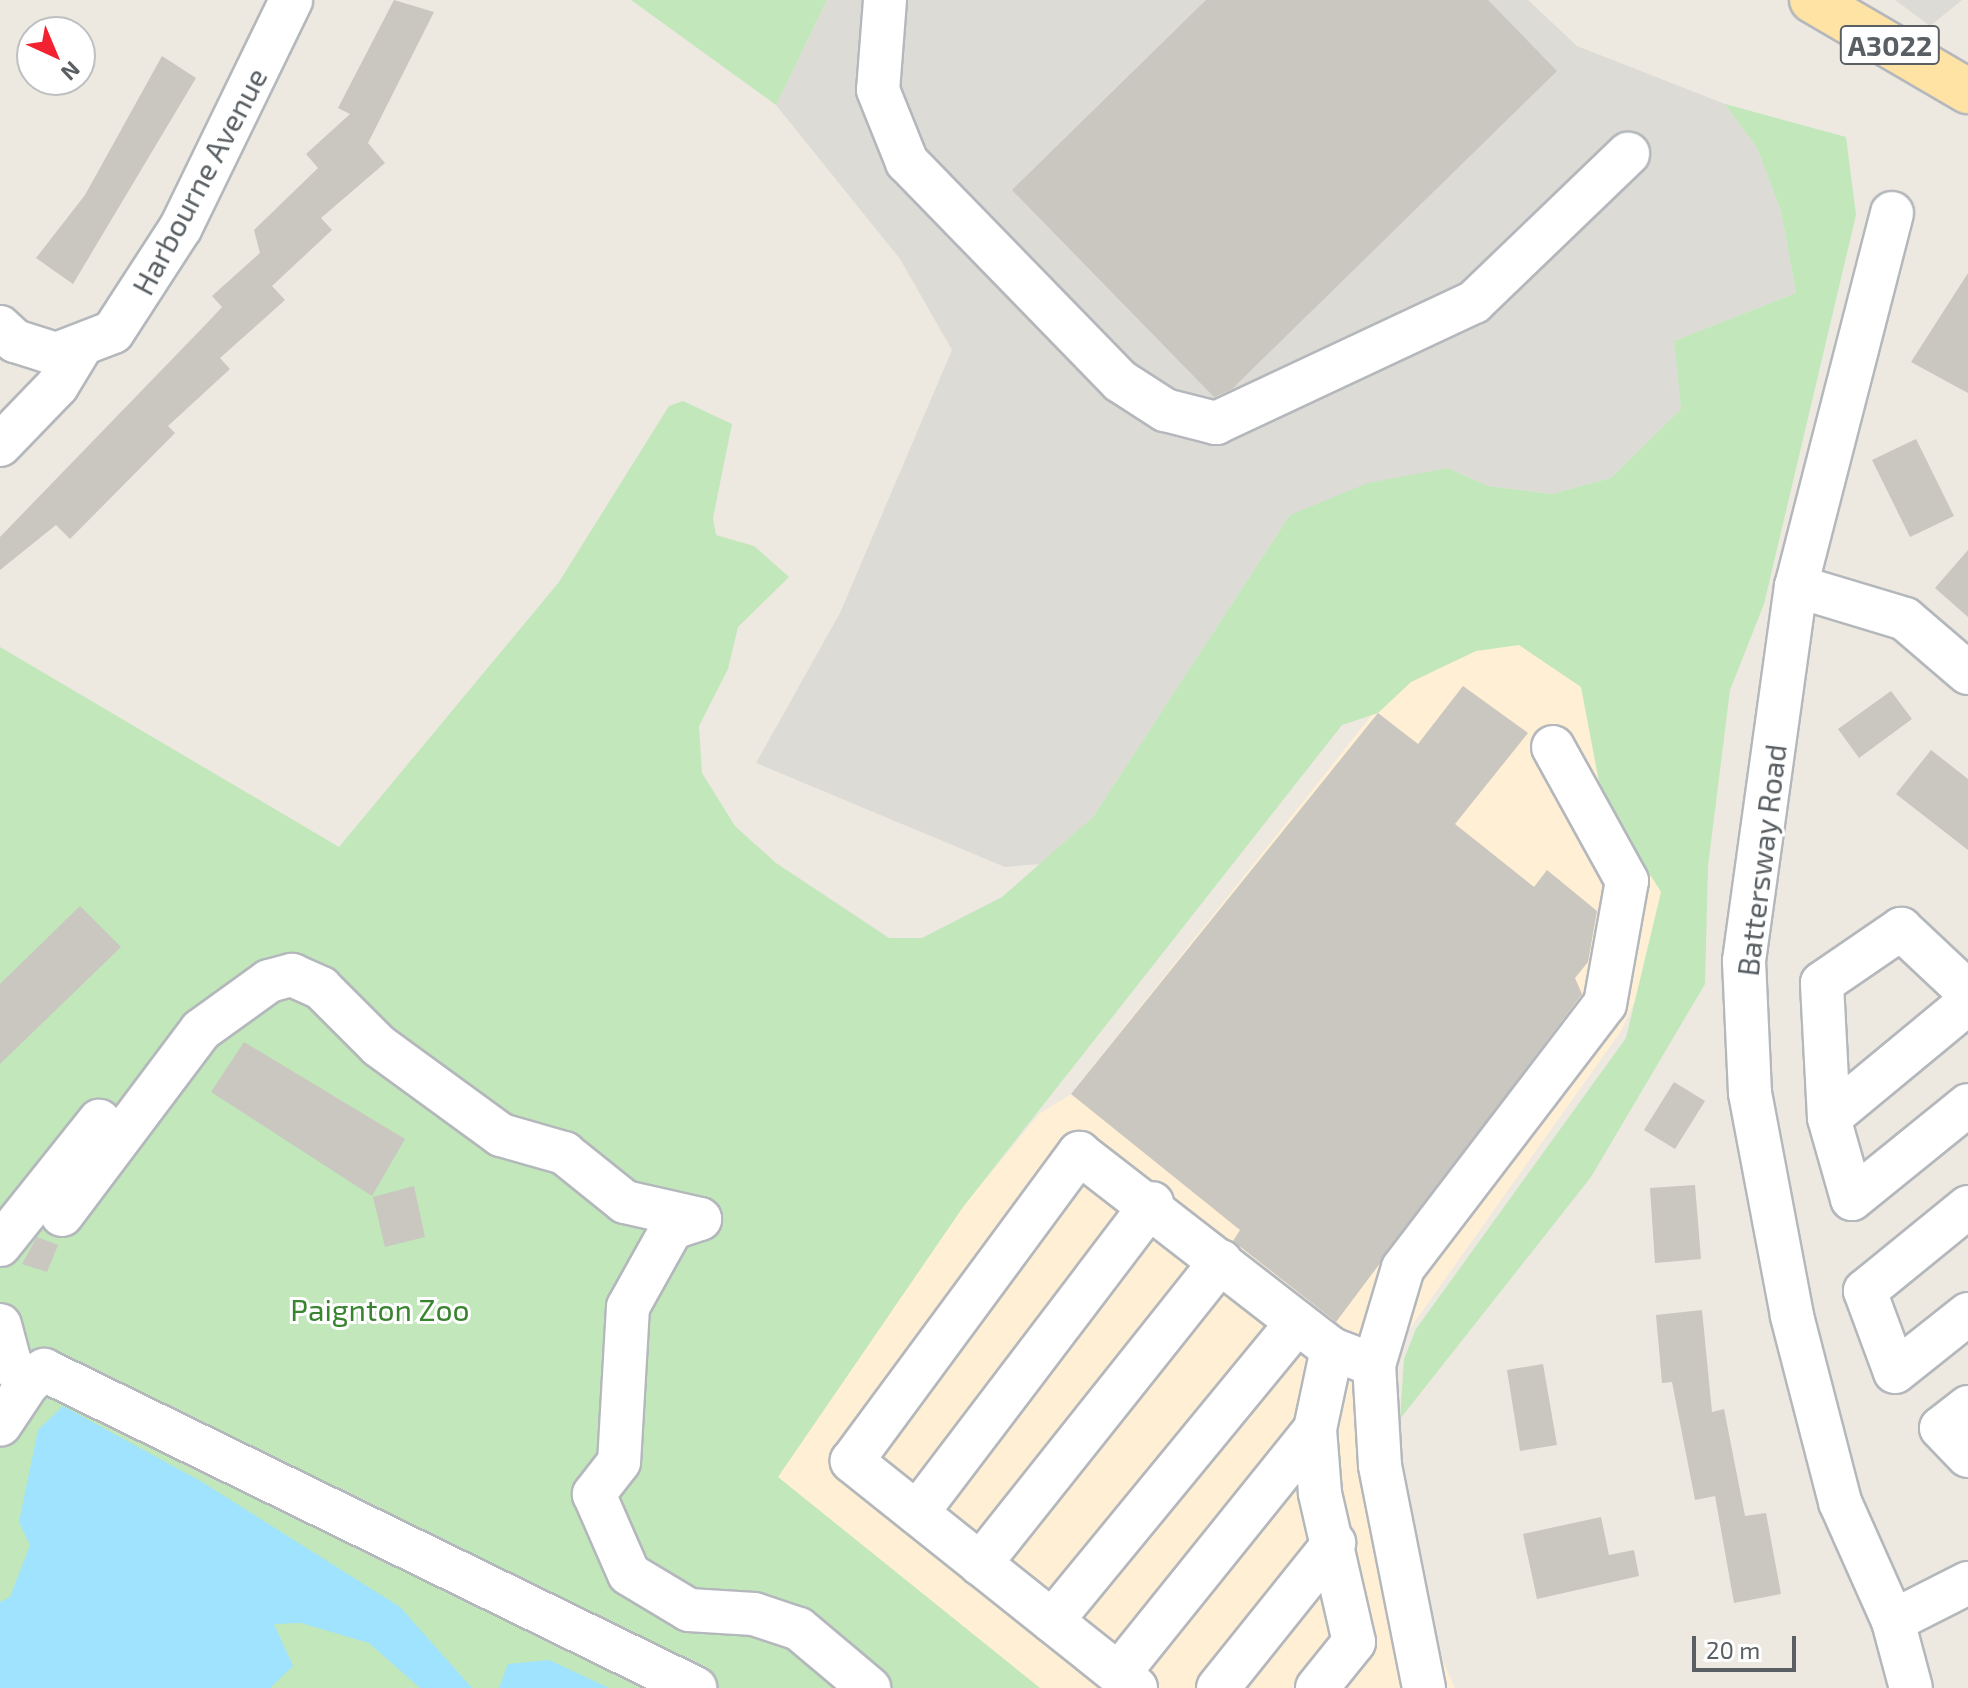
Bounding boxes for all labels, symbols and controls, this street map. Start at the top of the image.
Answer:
north arrow [16,16,96,96]
road number: A3022 [1838,21,1942,69]
text: N [57,57,86,87]
street label: Harbourne Avenue [124,61,274,301]
street label: Battersway Road [1729,742,1793,978]
park label: Paignton Zoo [290,1291,470,1327]
scale bar [1696,1620,1800,1670]
text: 20 m [1706,1635,1760,1664]

